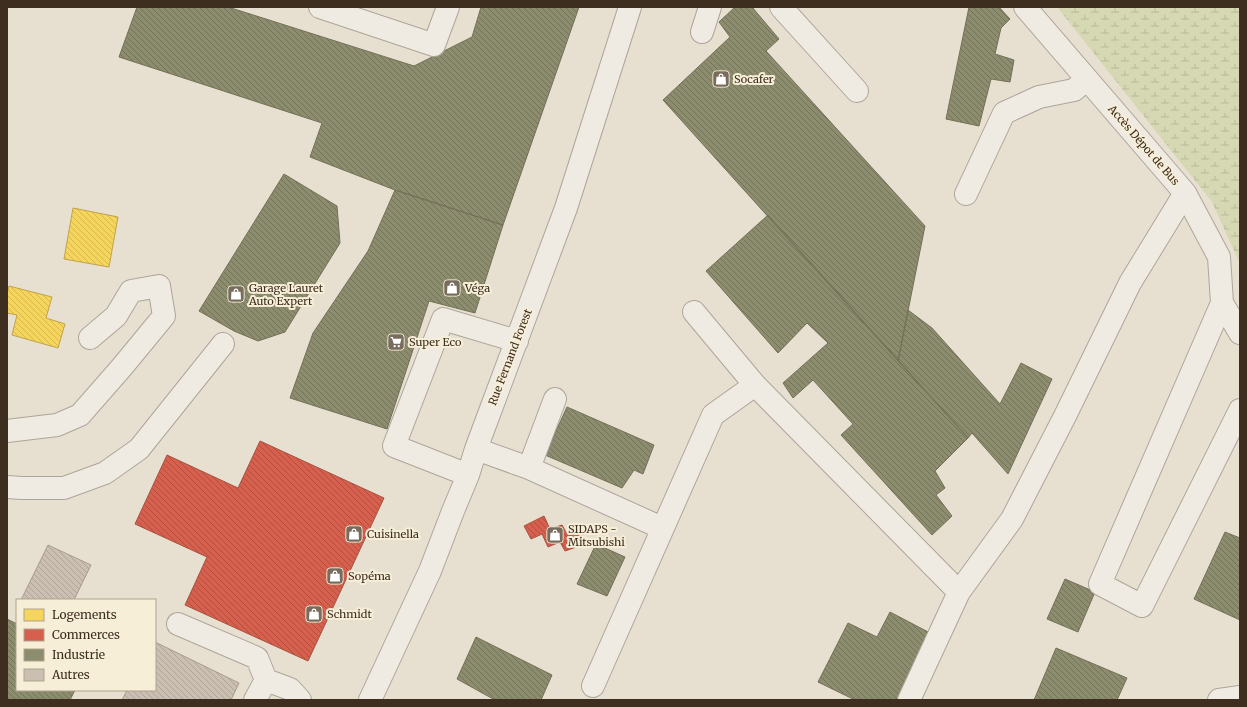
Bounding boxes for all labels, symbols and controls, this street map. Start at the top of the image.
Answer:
shop icon: Socafer [711,69,731,89]
place label: Socafer [734,72,774,86]
street label: Accès Dépot de Bus [1105,101,1183,188]
shop icon: Véga [442,278,462,298]
place label: Garage Lauret Auto Expert [248,281,324,308]
place label: Véga [464,281,490,295]
shop icon: Garage Lauret Auto Expert [226,284,246,304]
street label: Rue Fernand Forest [485,306,535,407]
supermarket icon: Super Eco [386,332,406,352]
place label: Super Eco [409,335,462,349]
place label: SIDAPS - Mitsubishi [568,522,625,549]
shop icon: Cuisinella [344,524,364,544]
shop icon: SIDAPS - Mitsubishi [545,525,565,545]
place label: Cuisinella [367,527,419,541]
shop icon: Sopéma [325,566,345,586]
place label: Sopéma [348,569,391,583]
legend [16,599,156,691]
shop icon: Schmidt [304,604,324,624]
text: Logements [52,607,117,622]
place label: Schmidt [327,607,372,621]
text: Commerces [52,627,120,642]
text: Industrie [52,647,105,662]
text: Autres [51,667,90,682]

